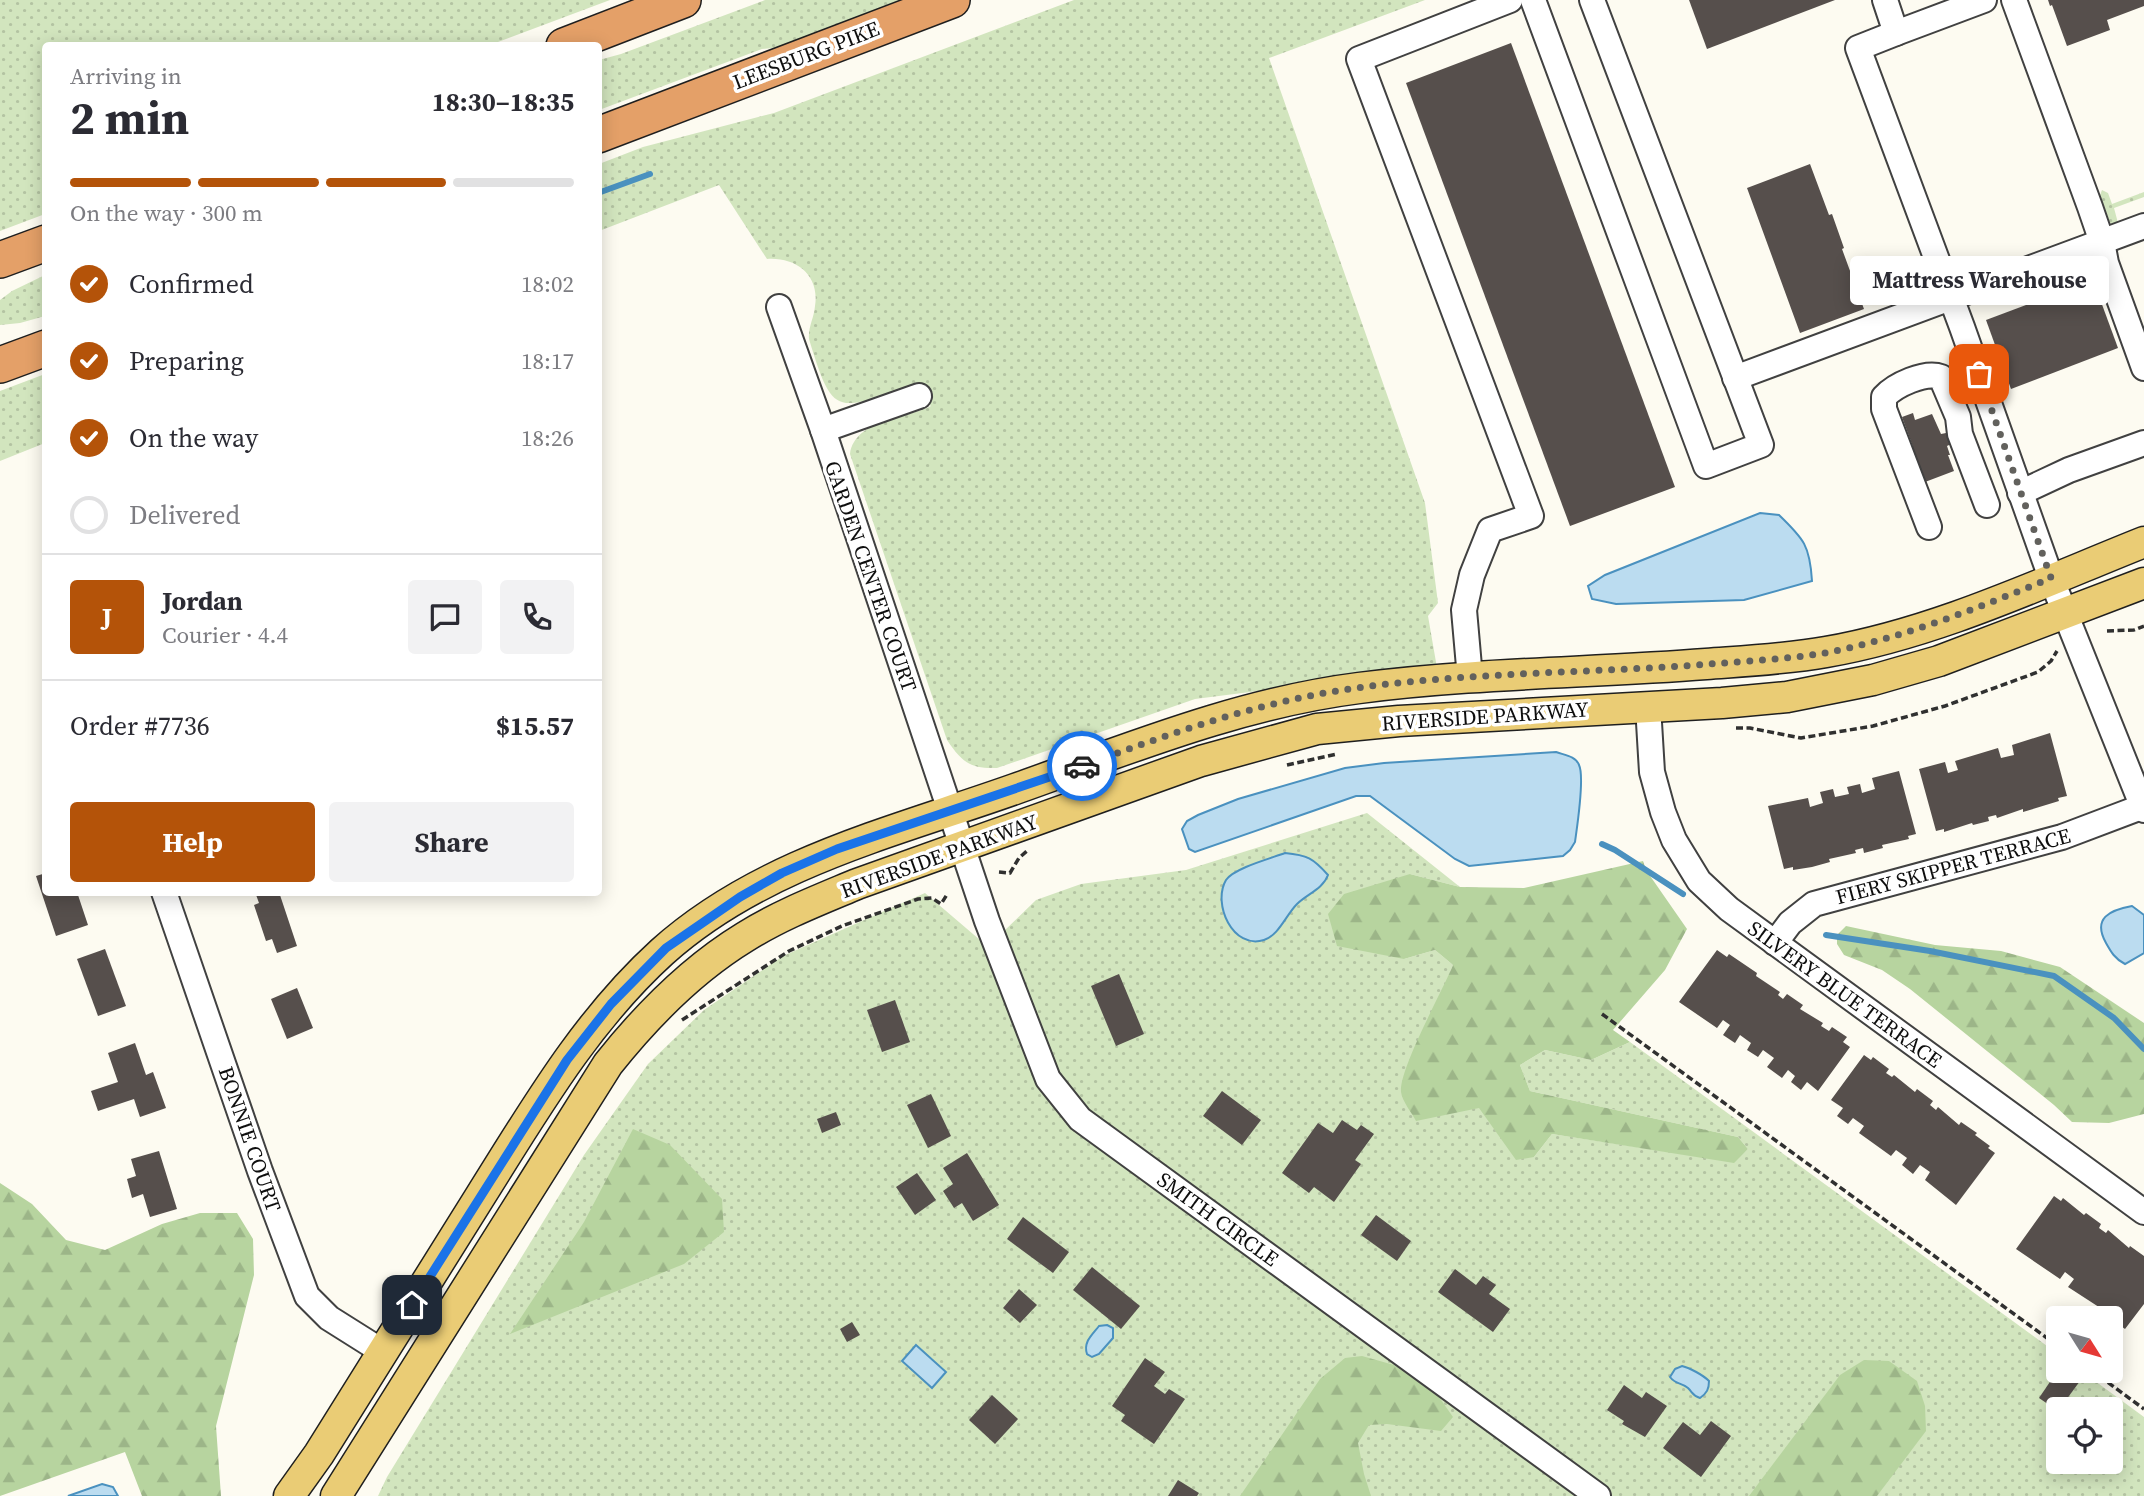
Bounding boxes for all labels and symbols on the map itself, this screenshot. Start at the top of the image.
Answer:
street label: LEESBURG PIKE [729,14,883,96]
callout: Mattress Warehouse [1850,255,2108,304]
pin [1949,344,2009,404]
street label: GARDEN CENTER COURT [818,457,924,696]
street label: RIVERSIDE PARKWAY [1380,694,1590,738]
courier [1047,731,1117,801]
street label: RIVERSIDE PARKWAY [836,807,1042,905]
street label: FIERY SKIPPER TERRACE [1832,821,2074,911]
street label: SILVERY BLUE TERRACE [1742,914,1948,1074]
street label: BONNIE COURT [212,1063,288,1216]
street label: SMITH CIRCLE [1151,1165,1285,1273]
pin [382,1275,442,1335]
north arrow [2046,1306,2123,1382]

